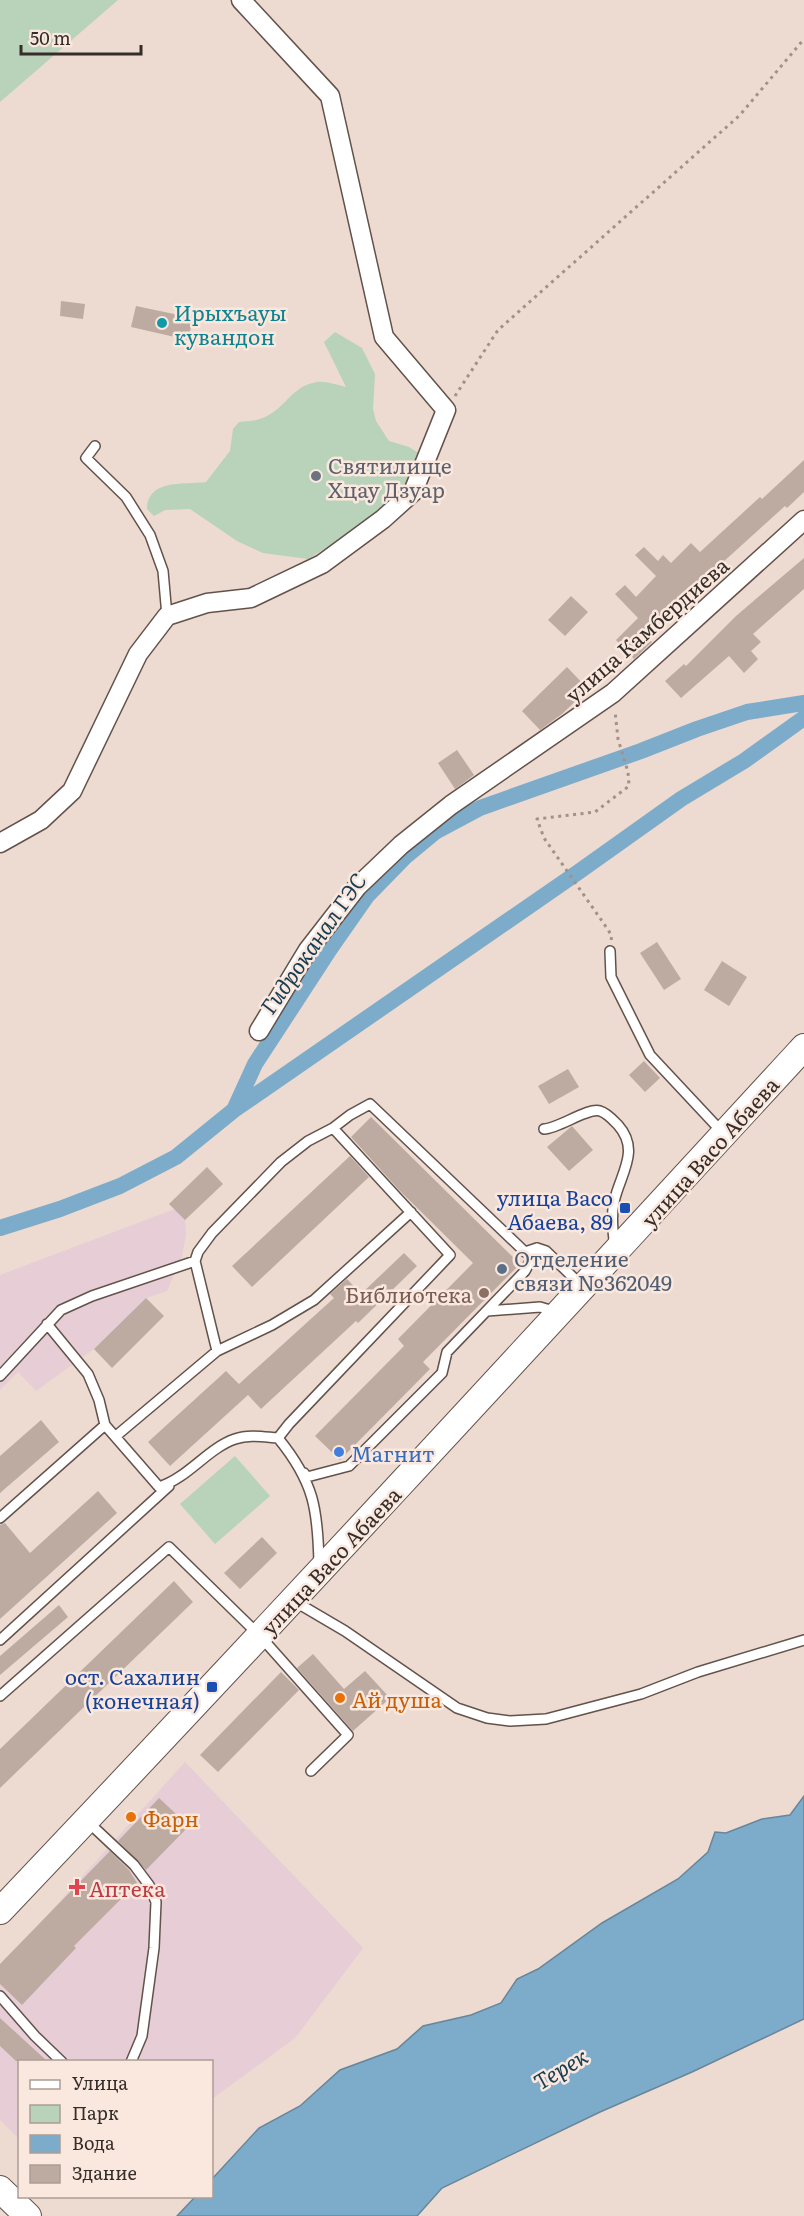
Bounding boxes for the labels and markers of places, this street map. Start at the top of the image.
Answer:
place label: Ирыхъауы кувандон [174,296,287,351]
marker: Ирыхъауы кувандон [155,316,169,330]
place label: Святилище Хцау Дзуар [328,449,452,504]
marker: Святилище Хцау Дзуар [309,469,323,483]
place label: улица Васо Абаева, 89 [497,1181,613,1236]
marker: улица Васо Абаева, 89 [618,1201,632,1215]
place label: Отделение связи №362049 [514,1242,672,1297]
marker: Отделение связи №362049 [495,1262,509,1276]
place label: Библиотека [345,1278,473,1309]
marker: Библиотека [477,1286,491,1300]
place label: Магнит [351,1437,435,1468]
marker: Магнит [332,1445,346,1459]
place label: ост. Сахалин (конечная) [65,1660,200,1715]
marker: ост. Сахалин (конечная) [205,1680,219,1694]
place label: Ай душа [352,1683,443,1714]
marker: Ай душа [333,1691,347,1705]
place label: Фарн [143,1802,199,1833]
marker: Фарн [124,1810,138,1824]
place label: Аптека [89,1872,166,1903]
marker: Аптека [70,1880,84,1894]

